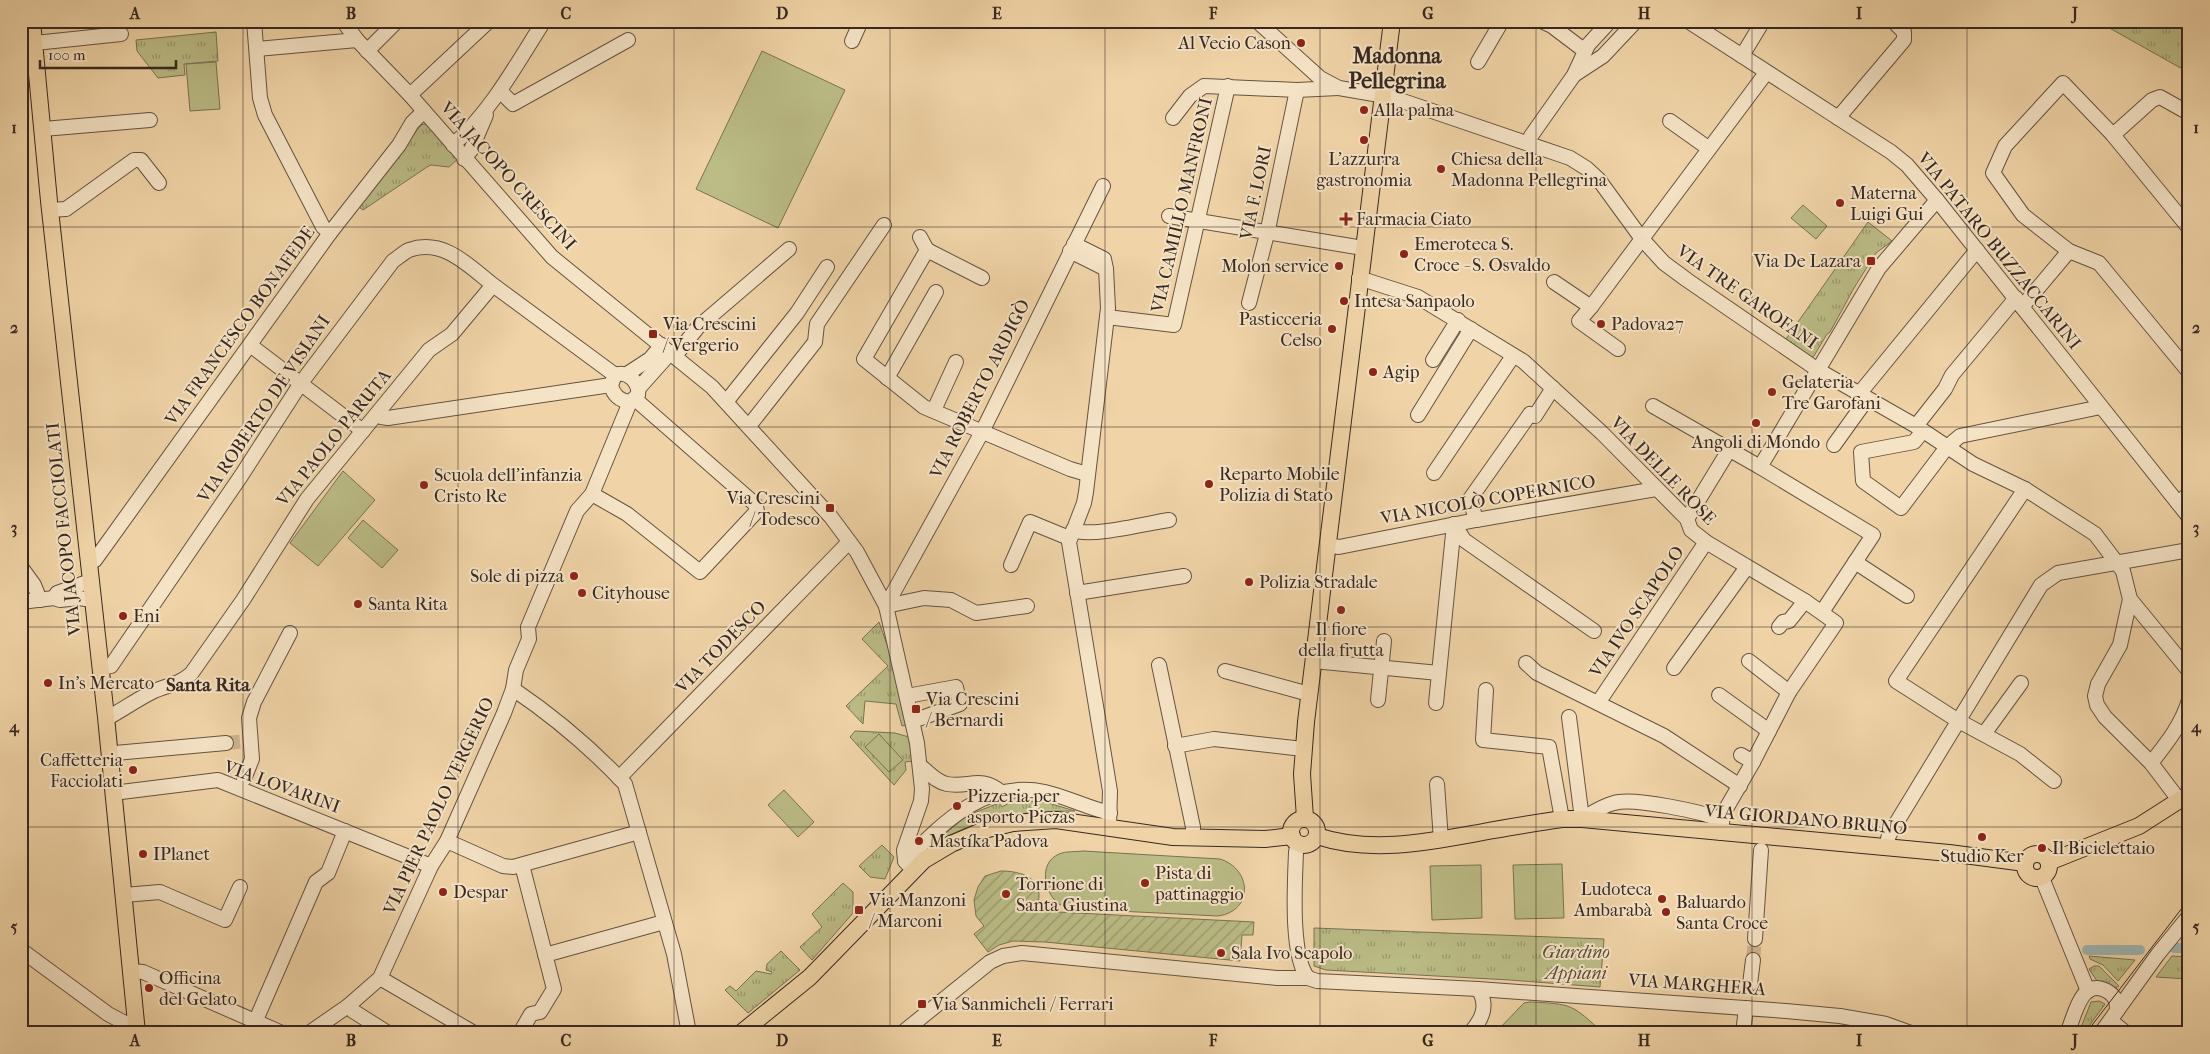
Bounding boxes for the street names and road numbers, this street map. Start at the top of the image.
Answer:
street label: VIA CAMILLO MANFRONI [1147,95,1217,316]
street label: VIA JACOPO CRESCINI [435,97,580,255]
street label: VIA F. LORI [1236,144,1276,243]
street label: VIA PATARO BUZZACCARINI [1912,147,2085,354]
street label: VIA FRANCESCO BONAFEDE [160,222,319,430]
street label: VIA TRE GAROFANI [1672,240,1821,353]
street label: VIA ROBERTO ARDIGÒ [923,295,1034,483]
street label: VIA ROBERTO DE VISIANI [193,311,335,508]
street label: VIA PAOLO PARUTA [272,365,396,512]
street label: VIA DELLE ROSE [1605,412,1720,529]
street label: VIA JACOPO FACCIOLATI [42,421,86,638]
street label: VIA NICOLÒ COPERNICO [1378,469,1597,529]
street label: VIA IVO SCAPOLO [1585,542,1689,682]
street label: VIA TODESCO [671,596,770,698]
street label: VIA PIER PAOLO VERGERIO [379,694,499,919]
street label: VIA LOVARINI [220,756,343,818]
street label: VIA GIORDANO BRUNO [1703,801,1908,839]
street label: VIA MARGHERA [1627,970,1767,1000]

